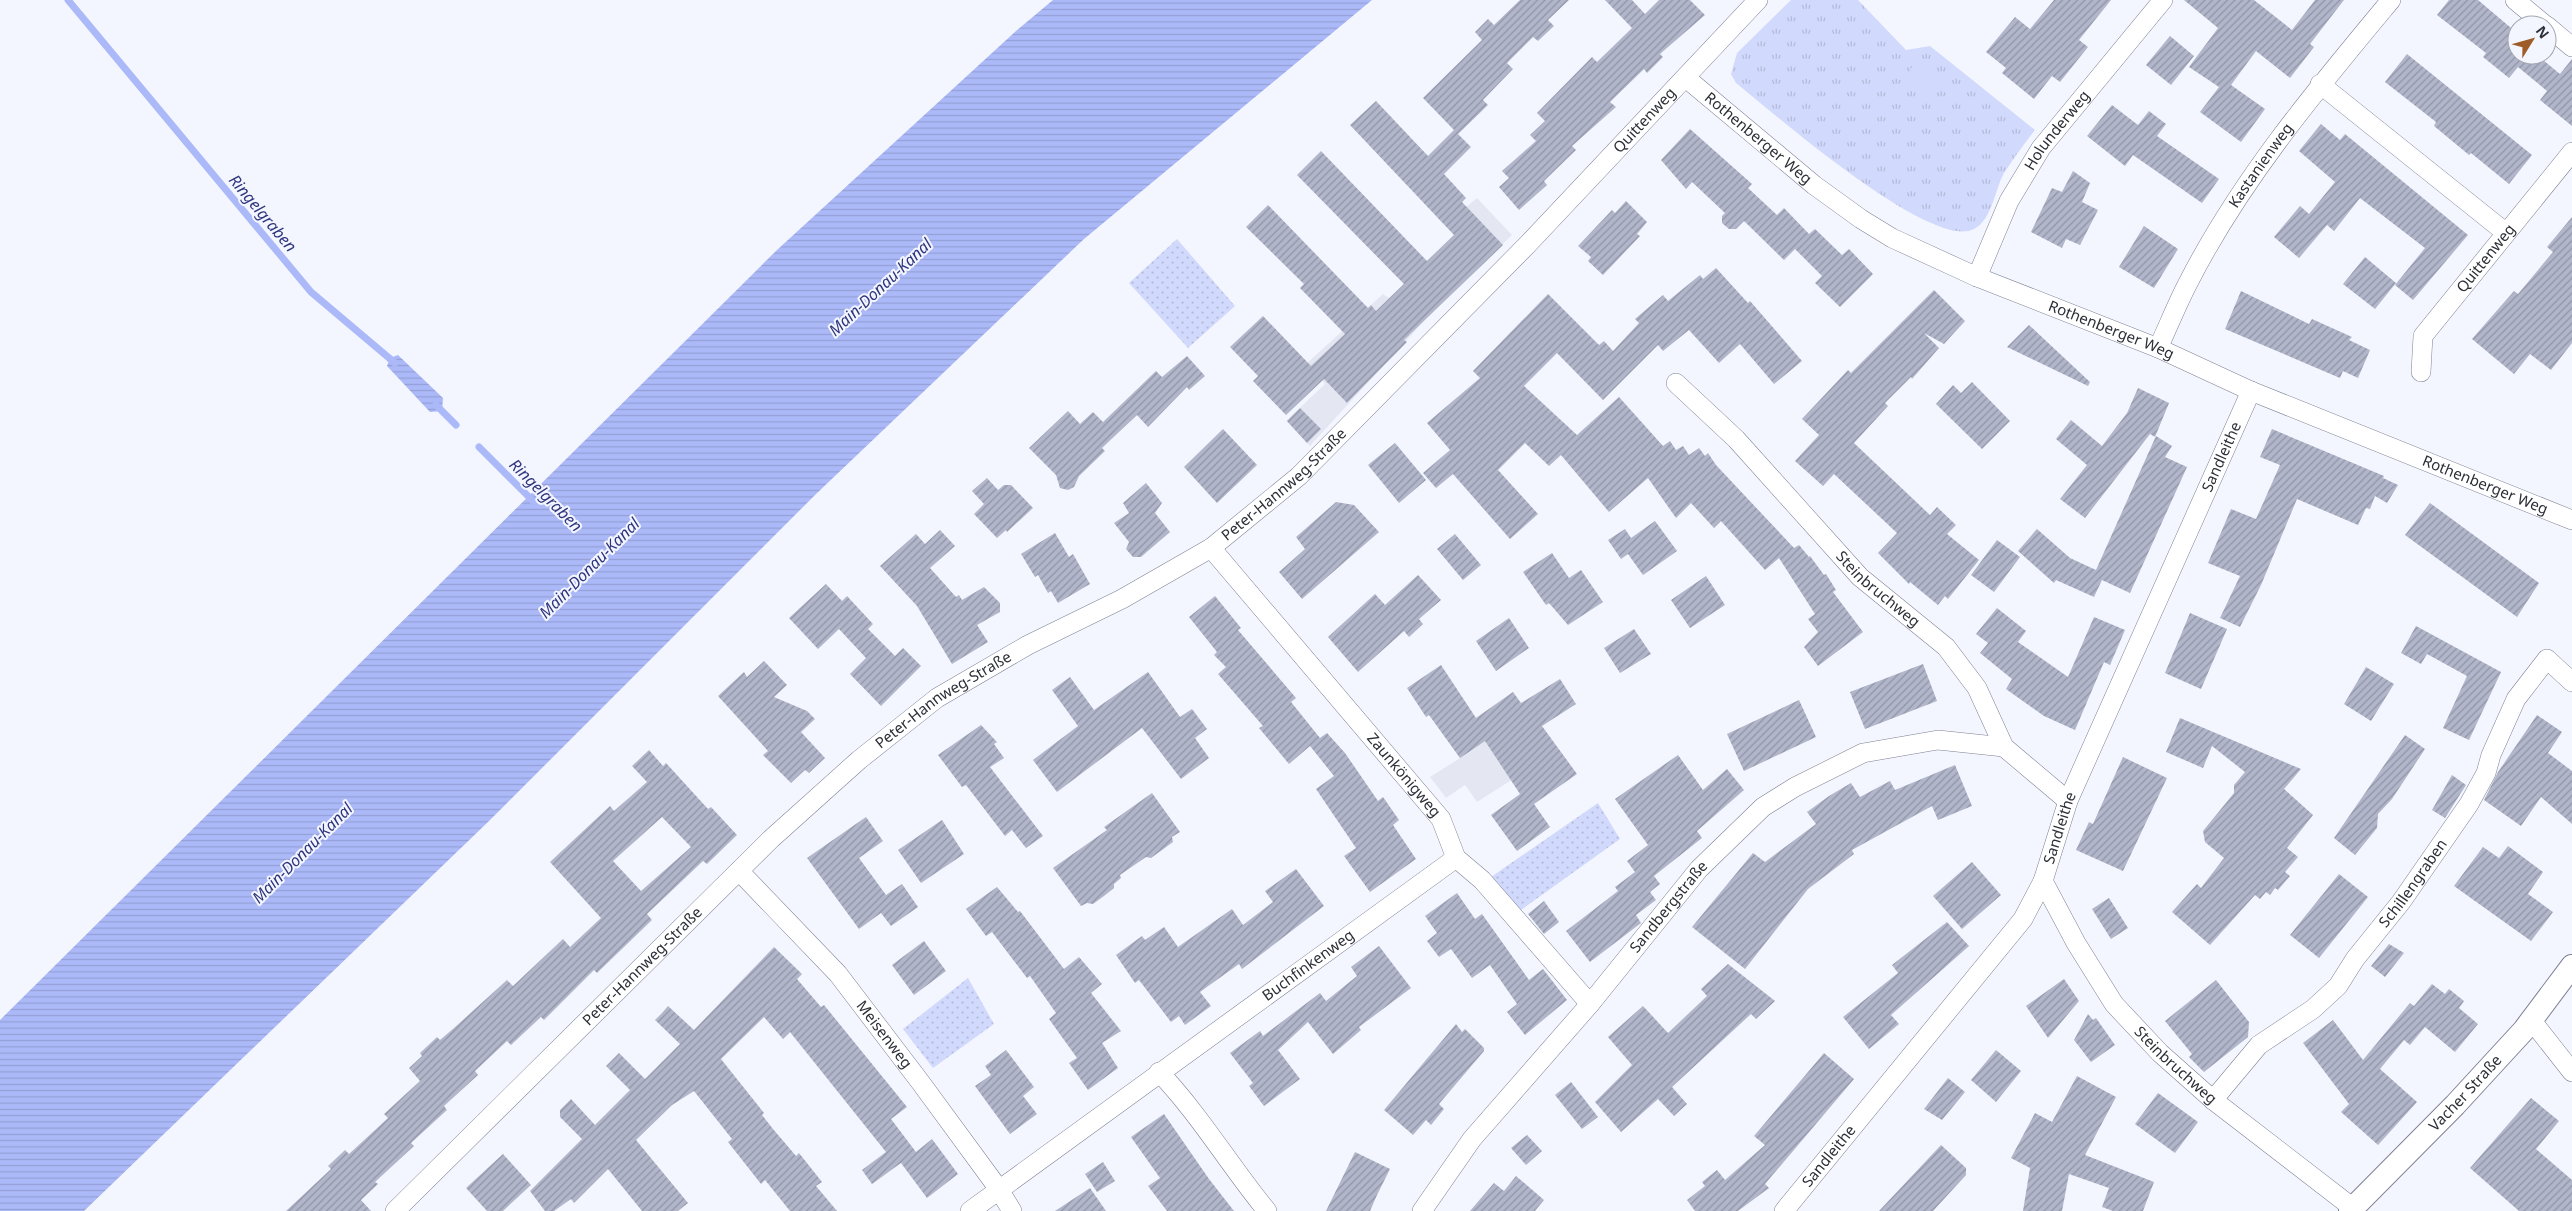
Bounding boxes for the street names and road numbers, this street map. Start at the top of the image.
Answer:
street label: Quittenweg [1608,83,1680,157]
street label: Holunderweg [2019,86,2094,174]
street label: Rothenberger Weg [1701,87,1817,188]
street label: Kastanienweg [2223,119,2297,211]
street label: Quittenweg [2451,219,2519,296]
street label: Rothenberger Weg [2046,295,2178,363]
street label: Sandleithe [2196,418,2245,495]
street label: Peter-Hannweg-Straße [1217,423,1350,545]
street label: Rothenberger Weg [2420,450,2551,518]
street label: Steinbruchweg [1832,546,1925,631]
street label: Peter-Hannweg-Straße [870,646,1015,752]
street label: Zaunkönigweg [1363,728,1446,821]
street label: Sandleithe [2038,788,2080,866]
street label: Schillengraben [2374,834,2451,931]
street label: Sandbergstraße [1624,855,1711,956]
street label: Peter-Hannweg-Straße [577,902,706,1029]
street label: Buchfinkenweg [1258,924,1358,1005]
street label: Meisenweg [853,996,917,1072]
street label: Steinbruchweg [2131,1021,2222,1108]
street label: Vacher Straße [2424,1050,2506,1135]
street label: Sandleithe [1797,1120,1860,1191]

